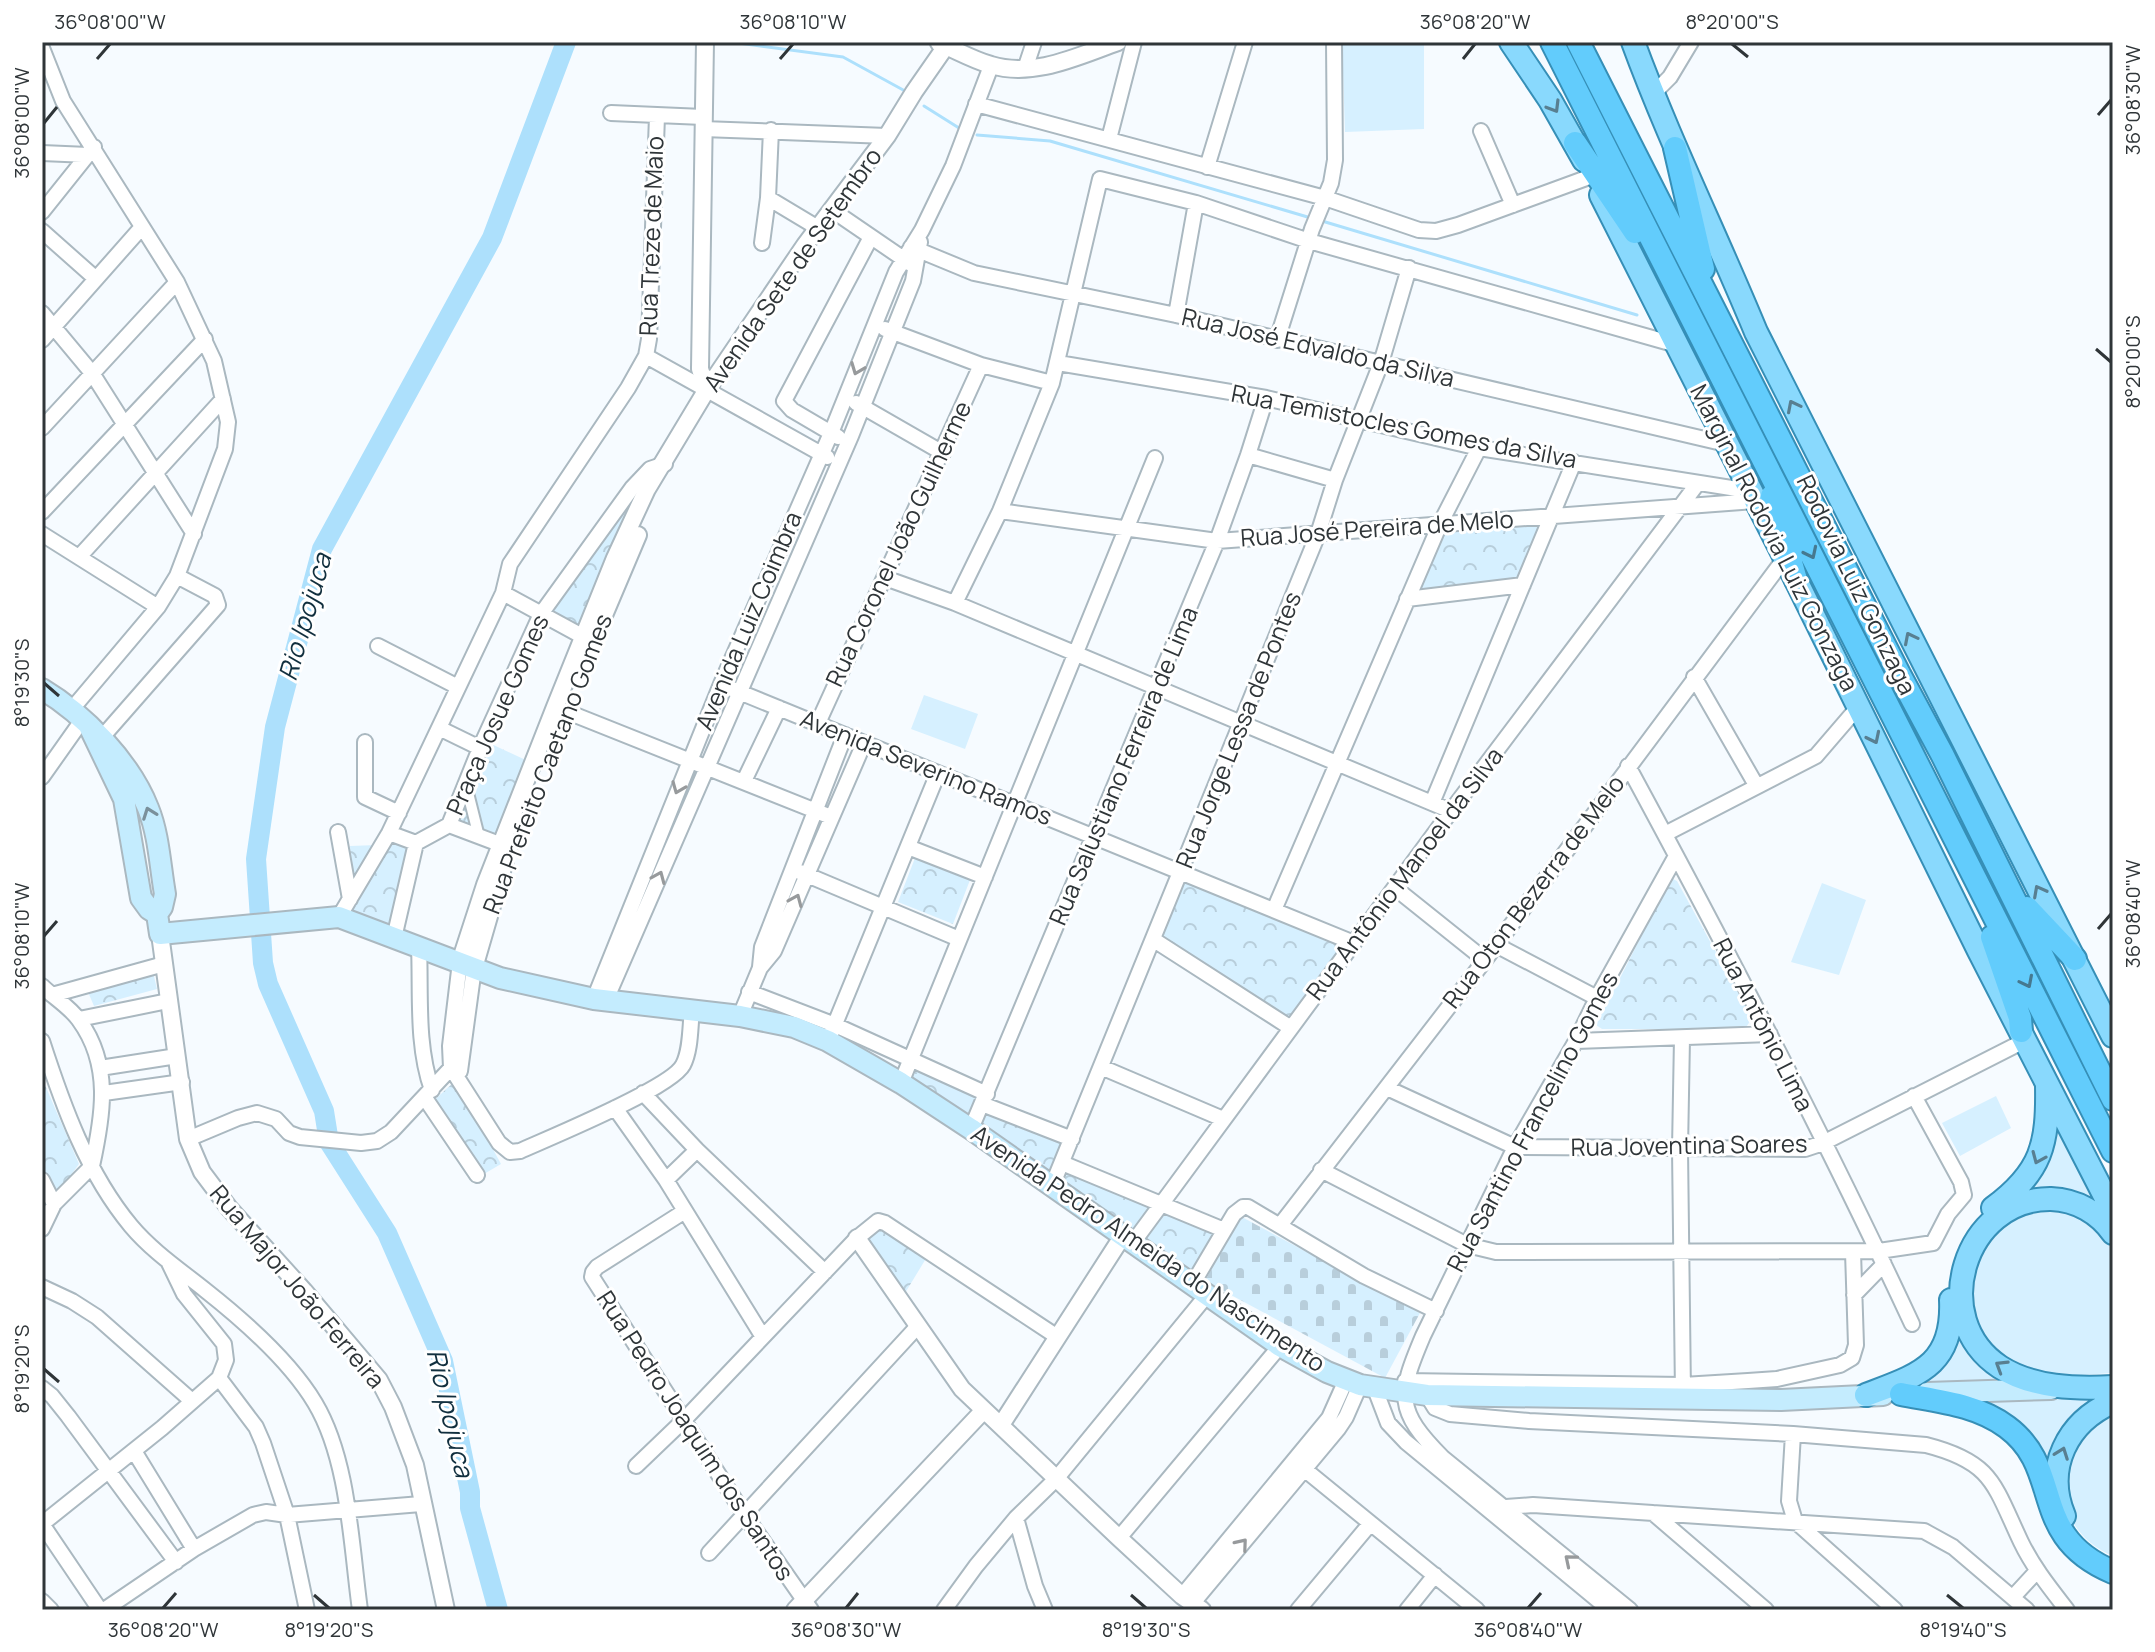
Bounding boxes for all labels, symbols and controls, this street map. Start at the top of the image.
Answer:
text: 36°08'00"W [54,8,166,35]
text: 36°08'10"W [739,8,847,35]
text: 36°08'20"W [1420,8,1531,35]
text: 8°20'00"S [1685,8,1779,35]
text: 36°08'30"W [2119,45,2146,155]
text: 36°08'00"W [8,67,35,179]
one-way arrow [1544,98,1559,113]
street label: Rua Treze de Maio [631,135,670,336]
street label: Avenida Sete de Setembro [695,141,889,398]
street label: Rua José Edvaldo da Silva [1179,299,1458,394]
text: 8°20'00"S [2119,315,2146,409]
one-way arrow [850,361,867,375]
street label: Rua Temistocles Gomes da Silva [1229,376,1580,475]
street label: Marginal Rodovia Luiz Gonzaga [1684,380,1864,696]
street label: Rua Coronel João Guilherme [817,395,978,691]
one-way arrow [1787,399,1802,414]
street label: Rodovia Luiz Gonzaga [1790,470,1922,700]
street label: Rua José Pereira de Melo [1239,501,1515,554]
street label: Avenida Luiz Coimbra [687,506,809,735]
one-way arrow [1801,544,1817,559]
water label: Rio Ipojuca [269,548,340,684]
street label: Rua Jorge Lessa de Pontes [1167,586,1308,873]
street label: Rua Salustiano Ferreira de Lima [1040,601,1205,930]
street label: Praça Josue Gomes [438,609,556,820]
street label: Rua Prefeito Caetano Gomes [474,609,619,918]
one-way arrow [1904,631,1920,646]
text: 8°19'30"S [8,639,35,727]
street label: Avenida Severino Ramos [796,701,1057,832]
one-way arrow [1865,730,1880,745]
street label: Rua Antônio Manoel da Silva [1298,740,1510,1006]
street label: Rua Oton Bezerra de Melo [1434,768,1631,1014]
one-way arrow [671,780,687,794]
one-way arrow [142,806,158,820]
text: 36°08'40"W [2119,859,2146,968]
one-way arrow [650,871,666,885]
text: 36°08'10"W [8,882,35,990]
one-way arrow [2034,885,2049,900]
one-way arrow [786,893,802,908]
street label: Rua Antônio Lima [1706,932,1822,1117]
street label: Rua Santino Francelino Gomes [1438,965,1625,1277]
one-way arrow [2017,973,2033,988]
street label: Avenida Pedro Almeida do Nascimento [965,1116,1332,1379]
street label: Rua Joventina Soares [1570,1126,1808,1163]
one-way arrow [2032,1149,2048,1164]
street label: Rua Major João Ferreira [203,1177,393,1395]
street label: Rua Pedro Joaquim dos Santos [590,1284,803,1586]
text: 8°19'20"S [8,1325,35,1413]
water label: Rio Ipojuca [419,1345,484,1482]
one-way arrow [1996,1360,2010,1375]
one-way arrow [2053,1447,2069,1461]
one-way arrow [1232,1539,1247,1553]
one-way arrow [1565,1555,1580,1570]
text: 36°08'20"W [108,1616,219,1643]
text: 8°19'20"S [285,1616,373,1643]
text: 36°08'30"W [791,1616,901,1643]
text: 8°19'30"S [1102,1616,1190,1643]
text: 36°08'40"W [1474,1616,1583,1643]
text: 8°19'40"S [1920,1616,2006,1643]

